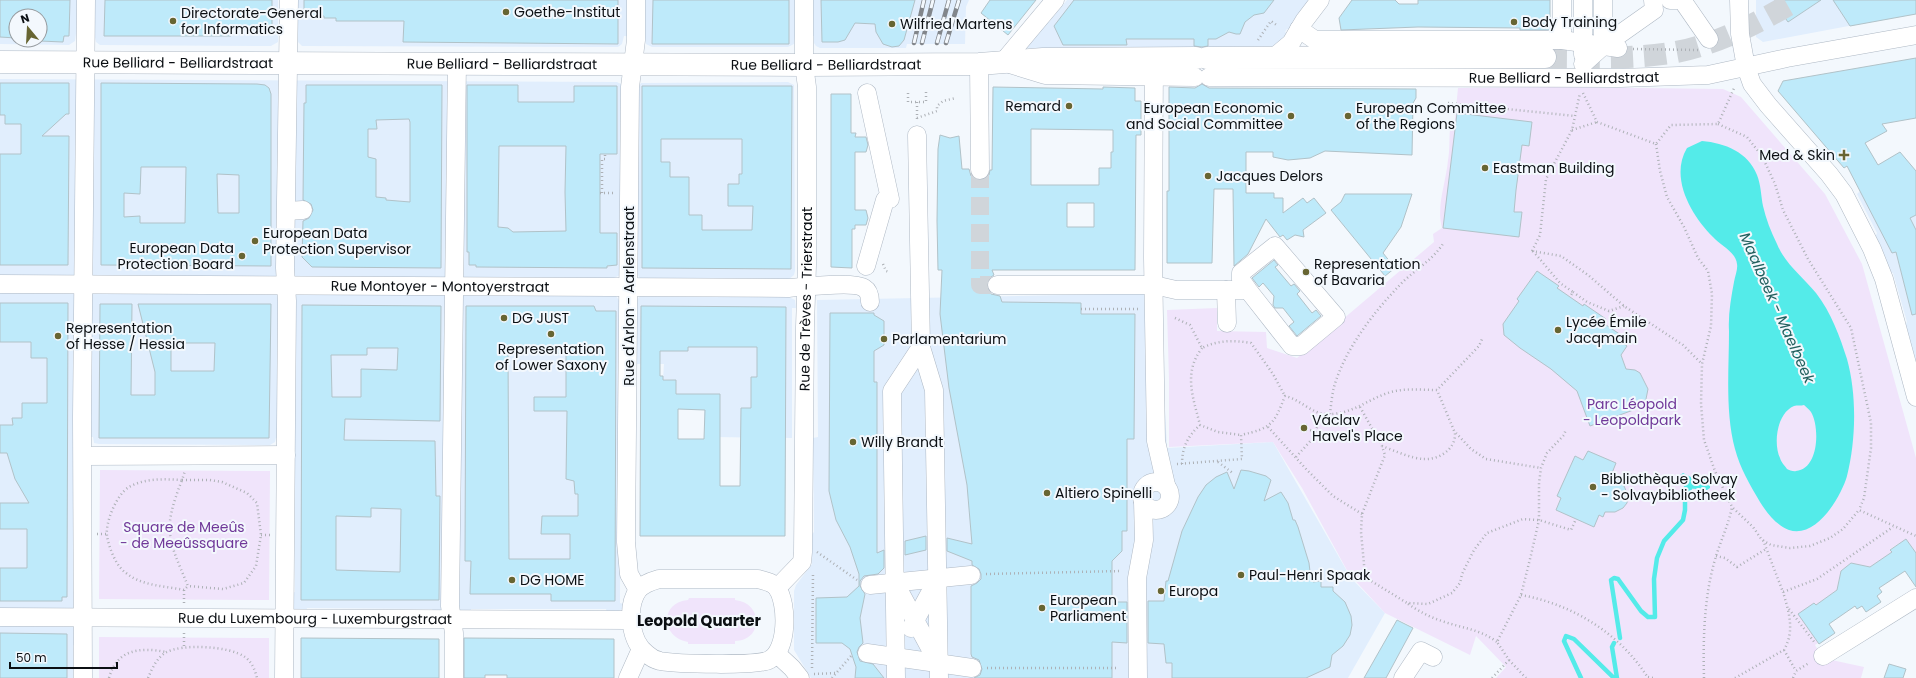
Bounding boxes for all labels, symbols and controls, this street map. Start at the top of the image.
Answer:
place label: Goethe-Institut [514,2,620,22]
place label: Directorate-General for Informatics [181,3,322,39]
marker: Goethe-Institut [501,7,511,17]
north arrow [8,8,48,48]
text: N [18,10,31,27]
place label: Body Training [1522,12,1617,32]
place label: Wilfried Martens [900,14,1013,34]
marker: Directorate-General for Informatics [168,16,178,26]
marker: Body Training [1509,17,1519,27]
marker: Wilfried Martens [887,19,897,29]
street label: Rue Belliard - Belliardstraat [83,52,273,73]
street label: Rue Belliard - Belliardstraat [407,54,597,74]
street label: Rue Belliard - Belliardstraat [731,54,921,75]
street label: Rue Belliard - Belliardstraat [1469,67,1660,88]
place label: Remard [1005,96,1061,116]
place label: European Economic and Social Committee [1126,98,1283,134]
place label: European Committee of the Regions [1356,98,1507,134]
marker: Remard [1064,101,1074,111]
marker: European Economic and Social Committee [1286,111,1296,121]
marker: European Committee of the Regions [1343,111,1353,121]
place label: Med & Skin [1759,145,1835,165]
marker: Med & Skin [1838,149,1850,161]
place label: Eastman Building [1493,158,1614,178]
marker: Eastman Building [1480,163,1490,173]
place label: Jacques Delors [1216,166,1323,186]
marker: Jacques Delors [1203,171,1213,181]
street label: Rue d'Arlon - Aarlenstraat [619,206,639,386]
street label: Rue de Trèves - Trierstraat [794,207,817,391]
place label: European Data Protection Supervisor [263,223,411,259]
water label: Maalbeek - Maelbeek [1735,229,1821,388]
marker: European Data Protection Supervisor [250,236,260,246]
place label: European Data Protection Board [118,238,234,274]
marker: European Data Protection Board [237,251,247,261]
place label: Representation of Bavaria [1314,254,1421,290]
marker: Representation of Bavaria [1301,267,1311,277]
street label: Rue Montoyer - Montoyerstraat [331,276,549,297]
place label: DG JUST [512,308,570,328]
place label: Lycée Émile Jacqmain [1566,312,1647,348]
marker: DG JUST [499,313,509,323]
place label: Representation of Hesse / Hessia [66,318,185,354]
marker: Lycée Émile Jacqmain [1553,325,1563,335]
marker: Representation of Lower Saxony [546,329,556,339]
place label: Parlamentarium [892,329,1006,349]
marker: Representation of Hesse / Hessia [53,331,63,341]
marker: Parlamentarium [879,334,889,344]
place label: Representation of Lower Saxony [495,339,607,375]
park label: Parc Léopold - Leopoldpark [1583,394,1682,430]
place label: Václav Havel's Place [1312,410,1403,446]
marker: Václav Havel's Place [1299,423,1309,433]
place label: Willy Brandt [861,432,943,452]
marker: Willy Brandt [848,437,858,447]
place label: Bibliothèque Solvay - Solvaybibliotheek [1601,469,1738,505]
marker: Bibliothèque Solvay - Solvaybibliotheek [1588,482,1598,492]
place label: Altiero Spinelli [1055,483,1152,503]
marker: Altiero Spinelli [1042,488,1052,498]
park label: Square de Meeûs - de Meeûssquare [120,517,248,553]
place label: Paul-Henri Spaak [1249,565,1371,585]
place label: DG HOME [520,570,584,590]
marker: Paul-Henri Spaak [1236,570,1246,580]
marker: DG HOME [507,575,517,585]
place label: Europa [1169,581,1218,601]
marker: Europa [1156,586,1166,596]
place label: European Parliament [1050,590,1126,626]
marker: European Parliament [1037,603,1047,613]
street label: Rue du Luxembourg - Luxemburgstraat [178,608,452,629]
district label: Leopold Quarter [637,610,761,631]
scale bar [10,644,117,670]
text: 50 m [16,649,47,666]

